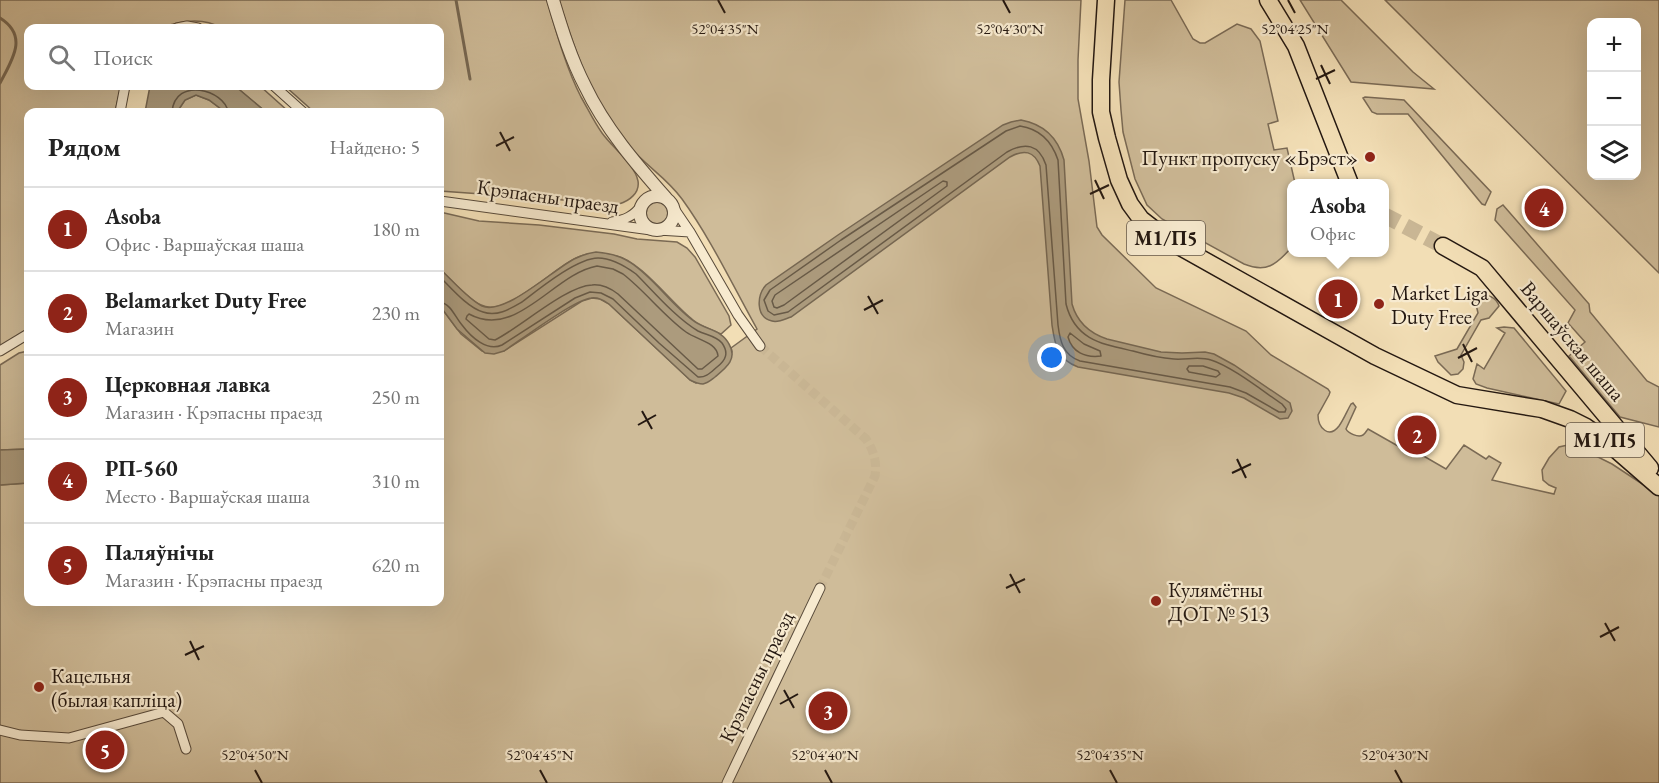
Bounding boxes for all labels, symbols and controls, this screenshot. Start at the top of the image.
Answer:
map controls [1587,18,1641,180]
button: + [1587,18,1641,72]
text: 52°04'35"N [691,19,759,38]
text: 52°04'30"N [976,19,1044,38]
text: 52°04'25"N [1261,19,1329,38]
search box [24,24,444,90]
icon: search [45,41,78,74]
text: Поиск [93,43,153,72]
button: − [1587,72,1641,126]
button: layers [1587,126,1641,180]
text: Рядом [48,130,121,164]
text: Найдено: 5 [329,134,420,160]
place label: Пункт пропуску «Брэст» [1141,144,1358,171]
marker: Пункт пропуску «Брэст» [1363,150,1377,164]
street label: Крэпасны праезд [475,173,621,219]
popup [1287,179,1389,257]
pin: 4 [1524,186,1564,230]
text: Asoba [1310,191,1366,220]
text: Asoba [105,202,161,231]
text: 1 [62,216,73,242]
text: 180 m [372,216,420,242]
text: Офис [1310,220,1356,246]
road number: М1/П5 [1127,221,1205,255]
text: Офис · Варшаўская шаша [105,231,304,257]
street label: Варшаўская шаша [1515,275,1632,407]
pin: 1 [1318,276,1358,322]
place label: Market Liga Duty Free [1391,279,1489,330]
text: Belamarket Duty Free [105,286,306,315]
marker: Market Liga Duty Free [1372,297,1386,311]
text: 2 [62,300,73,326]
text: 230 m [372,300,420,326]
text: Магазин [105,315,174,341]
your location [1037,343,1066,372]
text: Церковная лавка [105,370,270,399]
text: 3 [62,384,73,410]
text: 250 m [372,384,420,410]
text: Магазин · Крэпасны праезд [105,399,322,425]
pin: 2 [1398,412,1436,458]
road number: М1/П5 [1566,423,1644,457]
text: РП-560 [105,454,178,483]
text: 4 [62,468,73,494]
text: 310 m [372,468,420,494]
text: Место · Варшаўская шаша [105,483,310,509]
text: Паляўнічы [105,538,214,567]
text: 5 [62,552,73,578]
text: 620 m [372,552,420,578]
text: Магазин · Крэпасны праезд [105,567,322,593]
place label: Кулямётны ДОТ № 513 [1168,576,1269,627]
marker: Кулямётны ДОТ № 513 [1149,594,1163,608]
street label: Крэпасны праезд [713,606,800,747]
place label: Кацельня (былая капліца) [51,662,182,713]
marker: Кацельня (былая капліца) [32,680,46,694]
pin: 3 [808,688,848,734]
pin: 5 [86,728,124,772]
text: 52°04'50"N [221,745,289,764]
text: 52°04'45"N [506,745,574,764]
text: 52°04'40"N [791,745,859,764]
text: 52°04'35"N [1076,745,1144,764]
text: 52°04'30"N [1361,745,1429,764]

